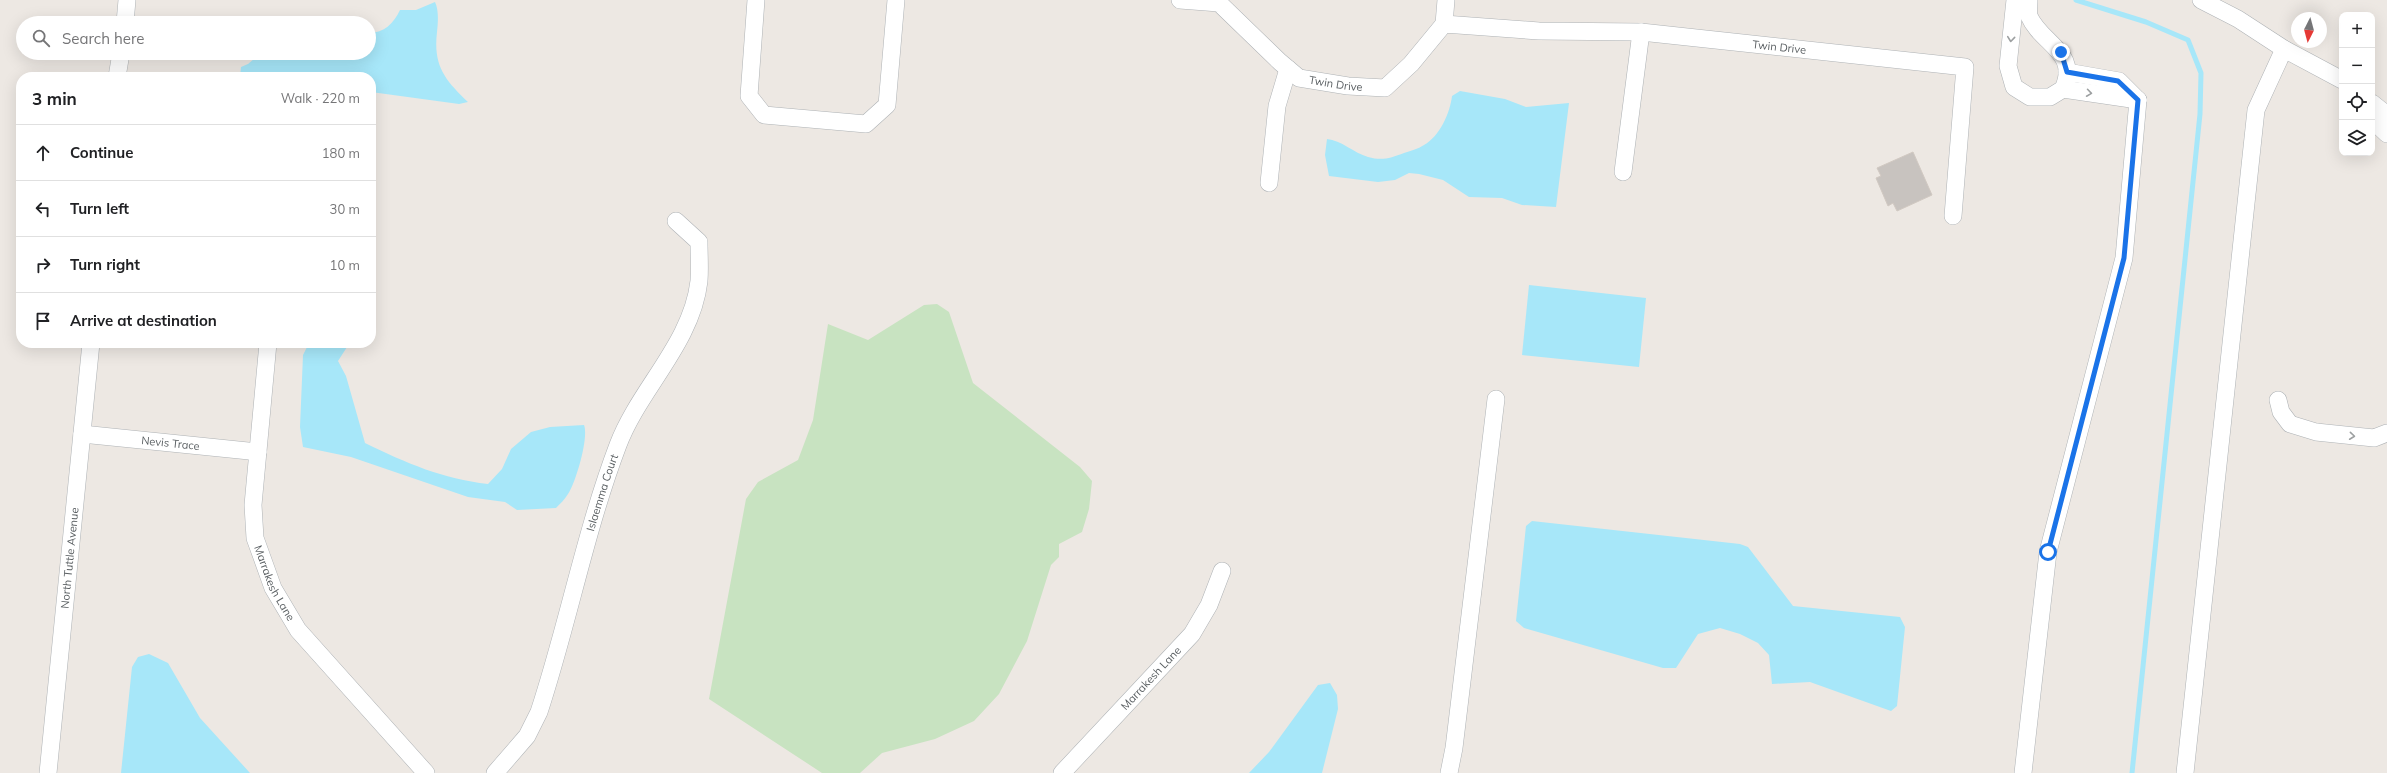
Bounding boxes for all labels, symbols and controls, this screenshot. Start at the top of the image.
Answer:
north arrow [2291,12,2327,48]
map controls [2339,12,2375,156]
button: + [2339,12,2375,48]
search box [16,16,376,60]
icon: search [30,27,52,49]
text: Search here [62,29,144,48]
one-way arrow [2007,36,2016,42]
street label: Twin Drive [1752,37,1807,57]
route end [2052,43,2070,61]
button: − [2339,48,2375,84]
street label: Twin Drive [1308,73,1363,94]
button: locate [2339,84,2375,120]
text: 3 min [32,88,77,109]
one-way arrow [2086,88,2092,97]
text: Walk · 220 m [281,90,360,106]
button: layers [2339,120,2375,156]
icon: ahead [32,142,54,164]
text: Continue [70,143,133,162]
text: 180 m [322,145,360,161]
icon: left [32,198,54,220]
text: Turn left [70,199,129,218]
text: 30 m [330,201,360,217]
icon: right [32,254,54,276]
text: Turn right [70,255,140,274]
text: 10 m [330,257,360,273]
icon: arrive [32,310,54,332]
text: Arrive at destination [70,311,217,330]
one-way arrow [2349,431,2355,440]
street label: Nevis Trace [141,433,200,453]
street label: Islaemma Court [583,452,621,533]
street label: North Tuttle Avenue [57,507,82,609]
street label: Marrakesh Lane [251,543,298,623]
route start [2039,543,2057,561]
street label: Marrakesh Lane [1118,643,1184,713]

